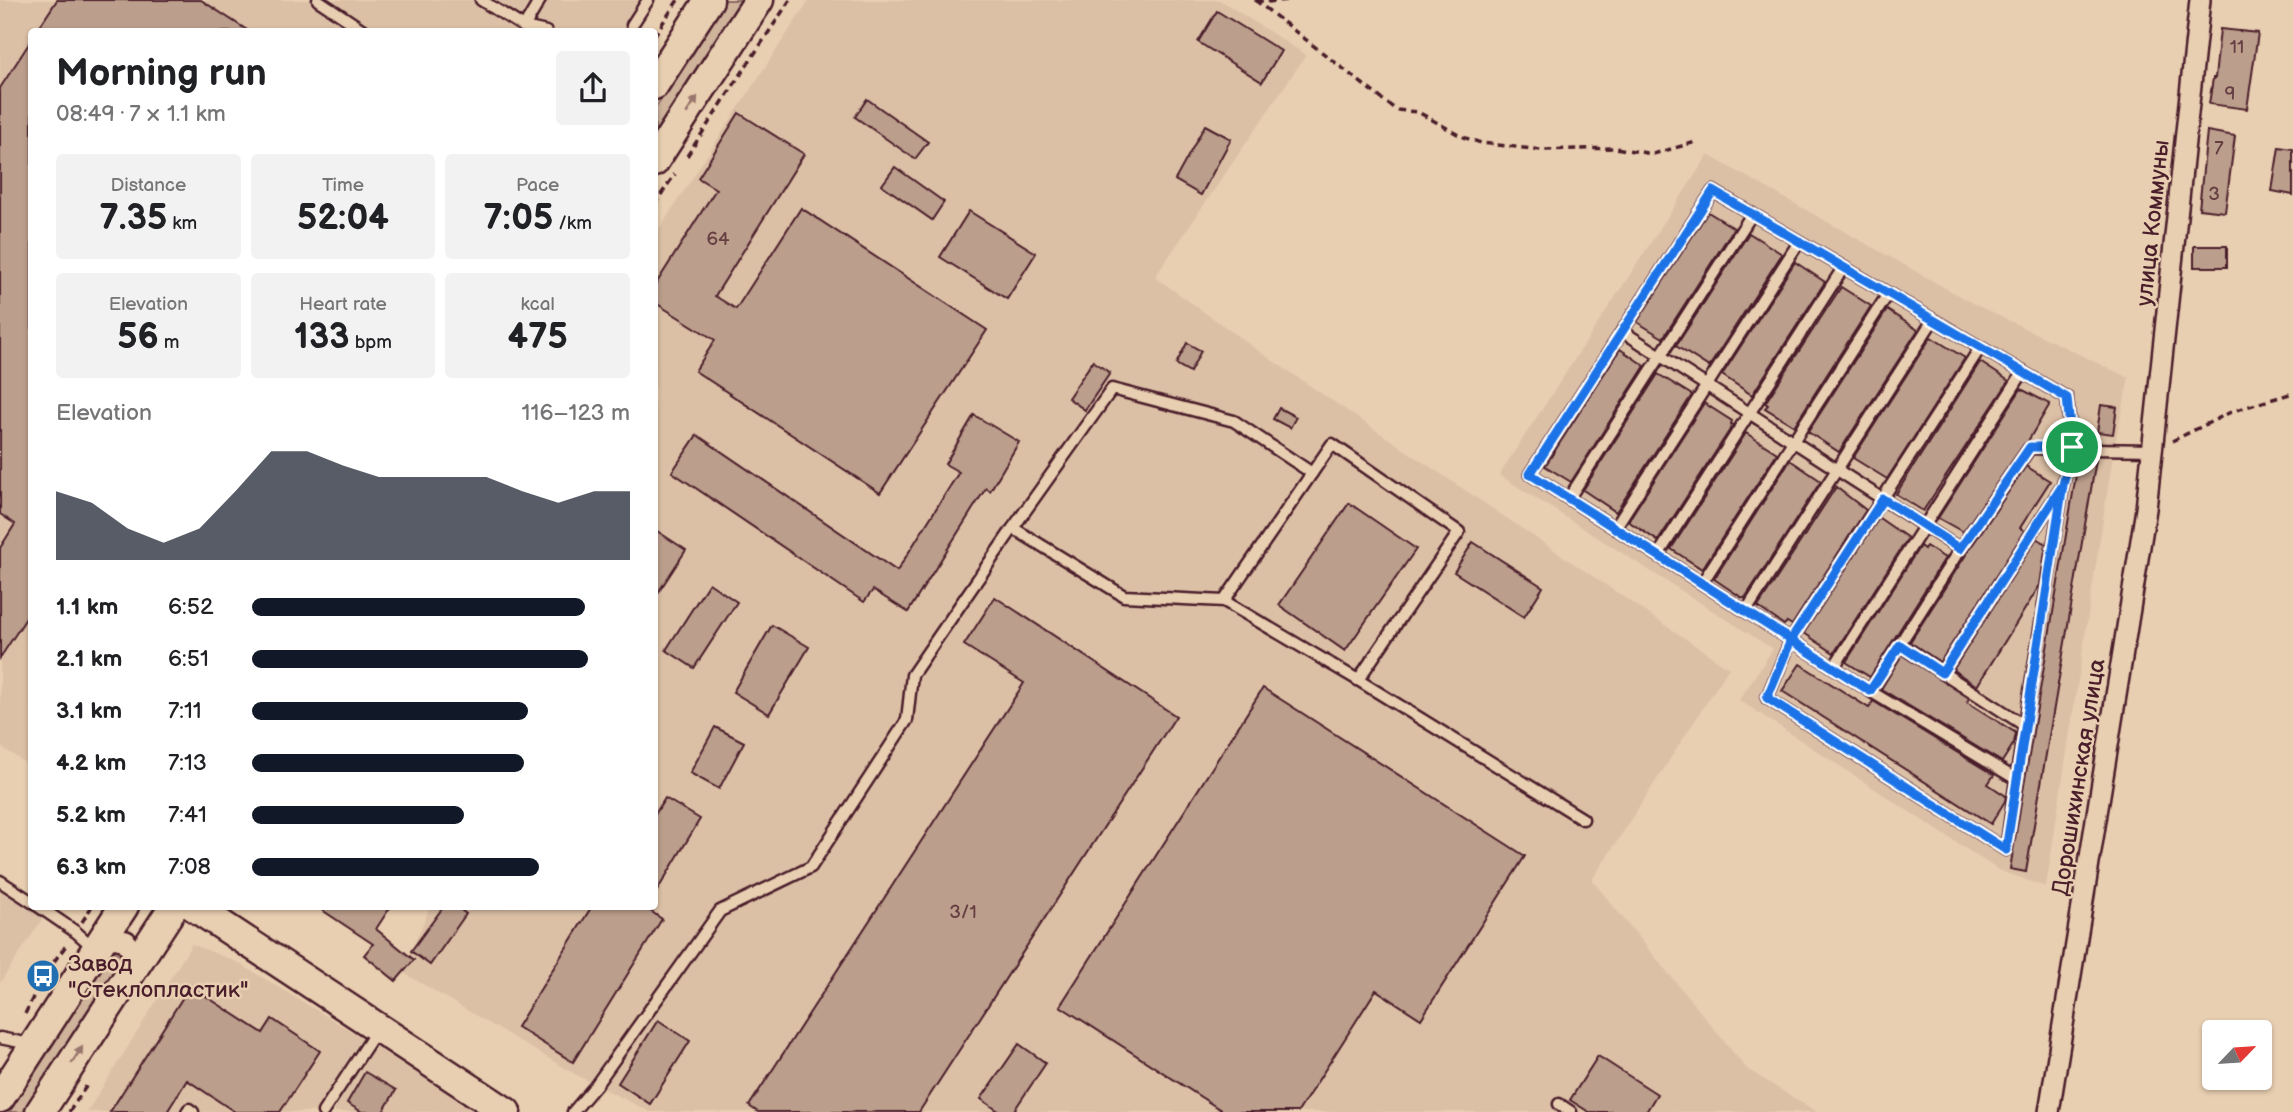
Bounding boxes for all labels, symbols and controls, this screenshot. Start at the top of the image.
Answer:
house number: 11 [2230,36,2244,59]
text: Morning run [56,51,267,96]
button: share [556,51,630,125]
house number: 9 [2225,83,2235,106]
one-way arrow [685,95,698,115]
text: 08:49 · 7 × 1.1 km [56,100,226,128]
house number: 7 [2214,137,2224,160]
street label: улица Коммуны [2130,139,2176,308]
text: Distance [110,174,186,197]
text: Time [322,174,364,197]
text: Pace [516,174,559,197]
house number: 3 [2208,183,2220,206]
text: 7.35 [99,197,167,240]
text: 52:04 [297,197,389,240]
text: 7:05 [483,197,553,240]
text: km [167,212,197,235]
text: /km [553,212,592,235]
house number: 64 [706,228,730,251]
text: Elevation [109,293,188,316]
text: Heart rate [299,293,387,316]
text: kcal [521,293,555,316]
text: 56 [117,316,159,359]
text: 133 [294,316,350,359]
text: 475 [508,316,568,359]
text: m [159,331,179,354]
text: bpm [350,331,392,354]
text: Elevation [56,399,152,427]
text: 116–123 m [522,399,630,427]
pin [2042,417,2102,477]
icon: arrive [2053,428,2091,466]
text: 1.1 km [56,593,118,621]
text: 6:52 [168,593,213,621]
text: 2.1 km [56,645,122,673]
text: 6:51 [168,645,209,673]
street label: Дорошихинская улица [2046,656,2112,898]
text: 3.1 km [56,697,122,725]
text: 7:11 [168,697,202,725]
text: 4.2 km [56,749,126,777]
text: 7:13 [168,749,207,777]
text: 5.2 km [56,801,126,829]
text: 7:41 [168,801,207,829]
text: 6.3 km [56,853,126,881]
text: 7:08 [168,853,211,881]
house number: 3/1 [949,901,977,924]
place label: Завод "Стеклопластик" [68,950,249,1004]
bus stop icon: Завод "Стеклопластик" [24,957,62,995]
north arrow [2202,1020,2272,1090]
map controls [2202,1020,2272,1090]
one-way arrow [70,1046,84,1064]

